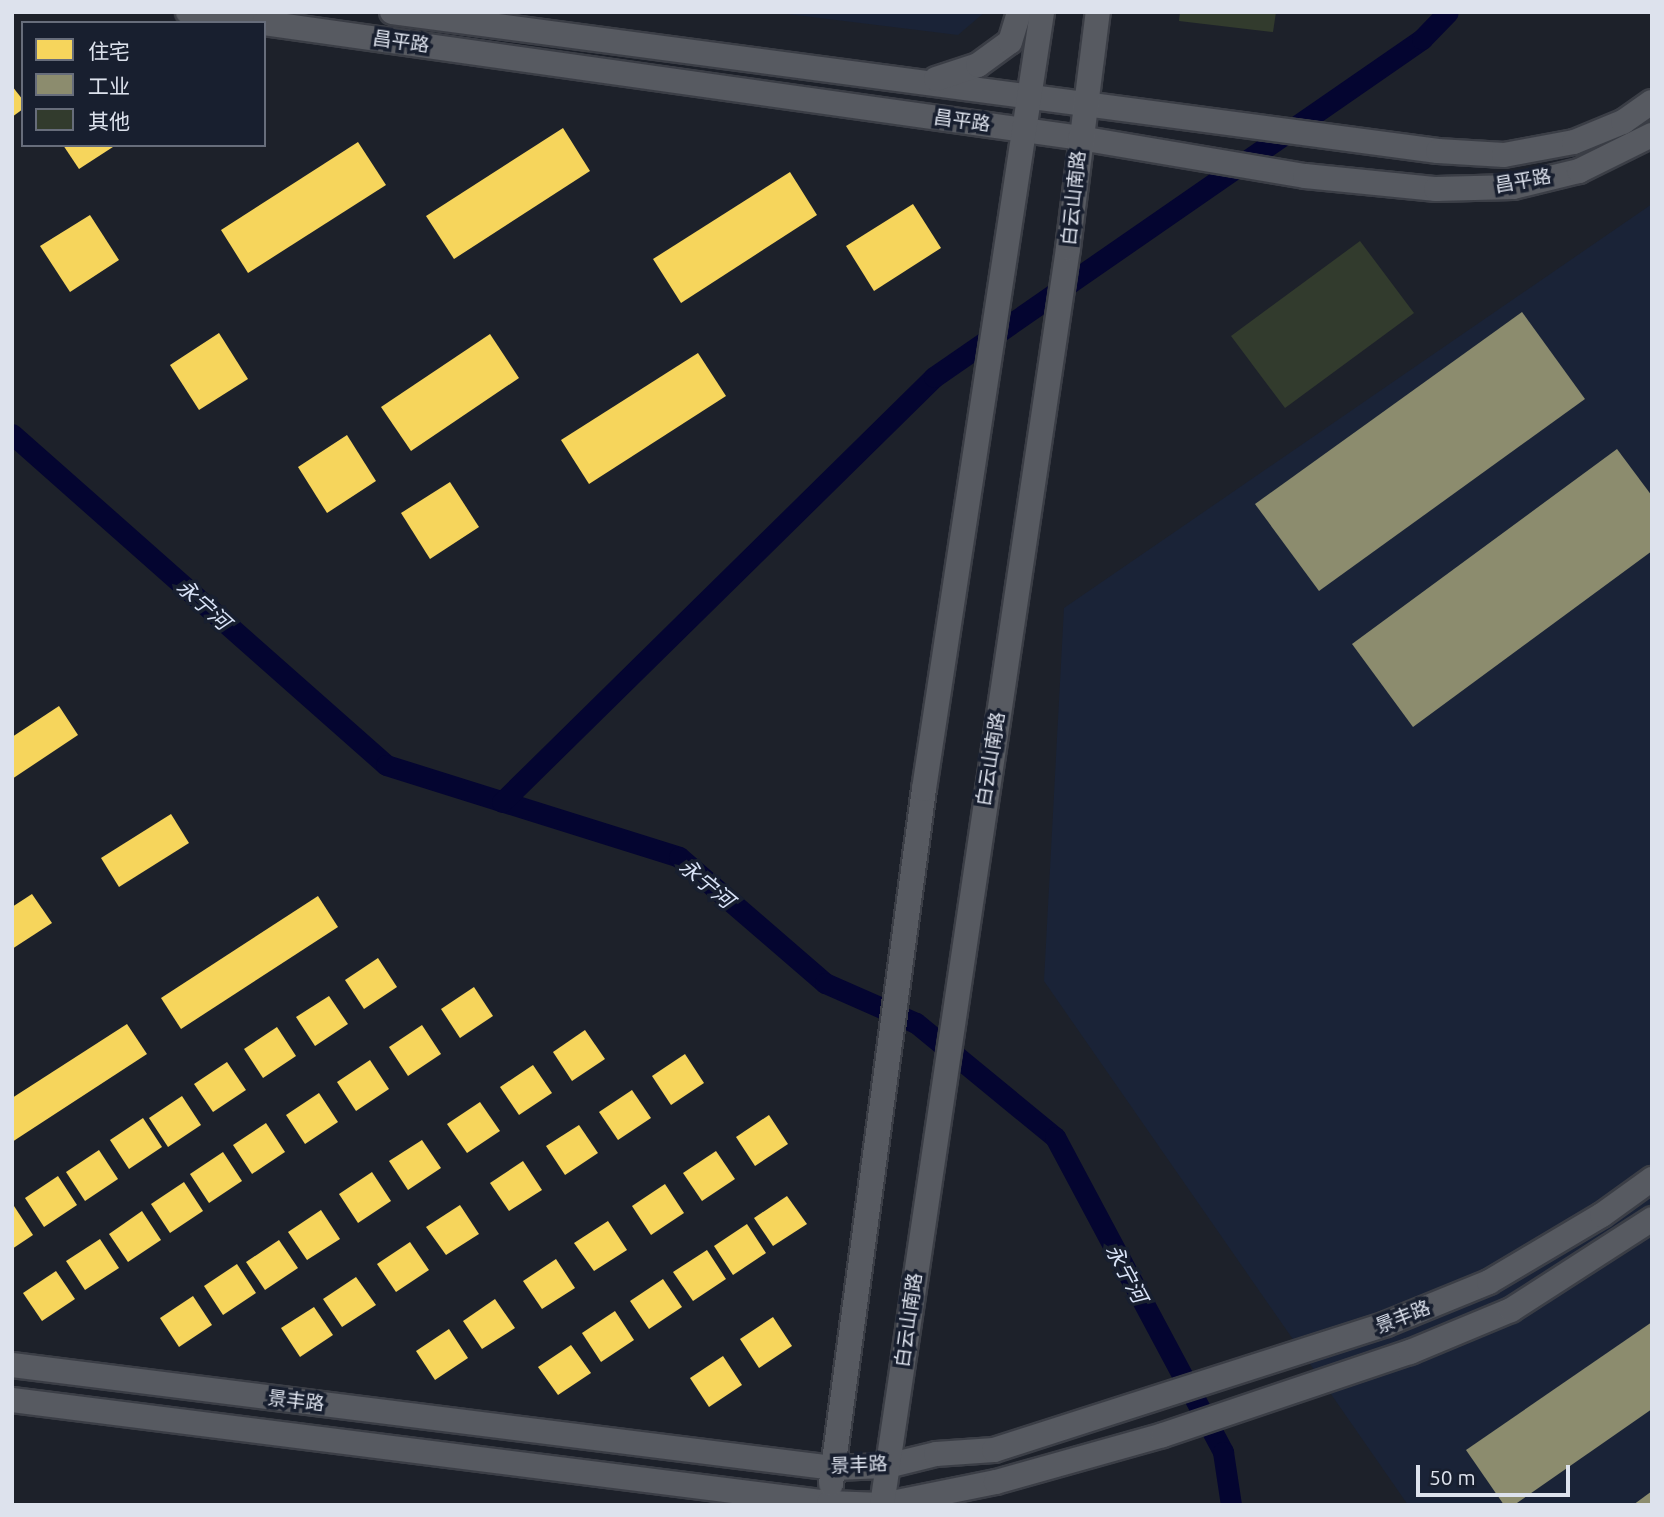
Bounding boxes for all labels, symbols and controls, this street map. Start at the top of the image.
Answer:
legend [21,21,266,147]
street label: 昌平路 [371,27,431,57]
text: 住宅 [88,39,130,63]
text: 工业 [88,74,130,98]
street label: 昌平路 [932,106,992,136]
text: 其他 [88,109,130,133]
street label: 白云山南路 [1058,150,1090,246]
street label: 昌平路 [1493,165,1553,197]
water label: 永宁河 [172,574,236,634]
street label: 白云山南路 [972,710,1010,808]
water label: 永宁河 [675,853,739,913]
water label: 永宁河 [1101,1239,1153,1307]
street label: 白云山南路 [891,1271,927,1369]
street label: 景丰路 [1372,1296,1434,1338]
street label: 景丰路 [266,1386,326,1416]
scale bar [1419,1450,1573,1494]
street label: 景丰路 [830,1453,888,1477]
text: 50 m [1429,1465,1476,1489]

